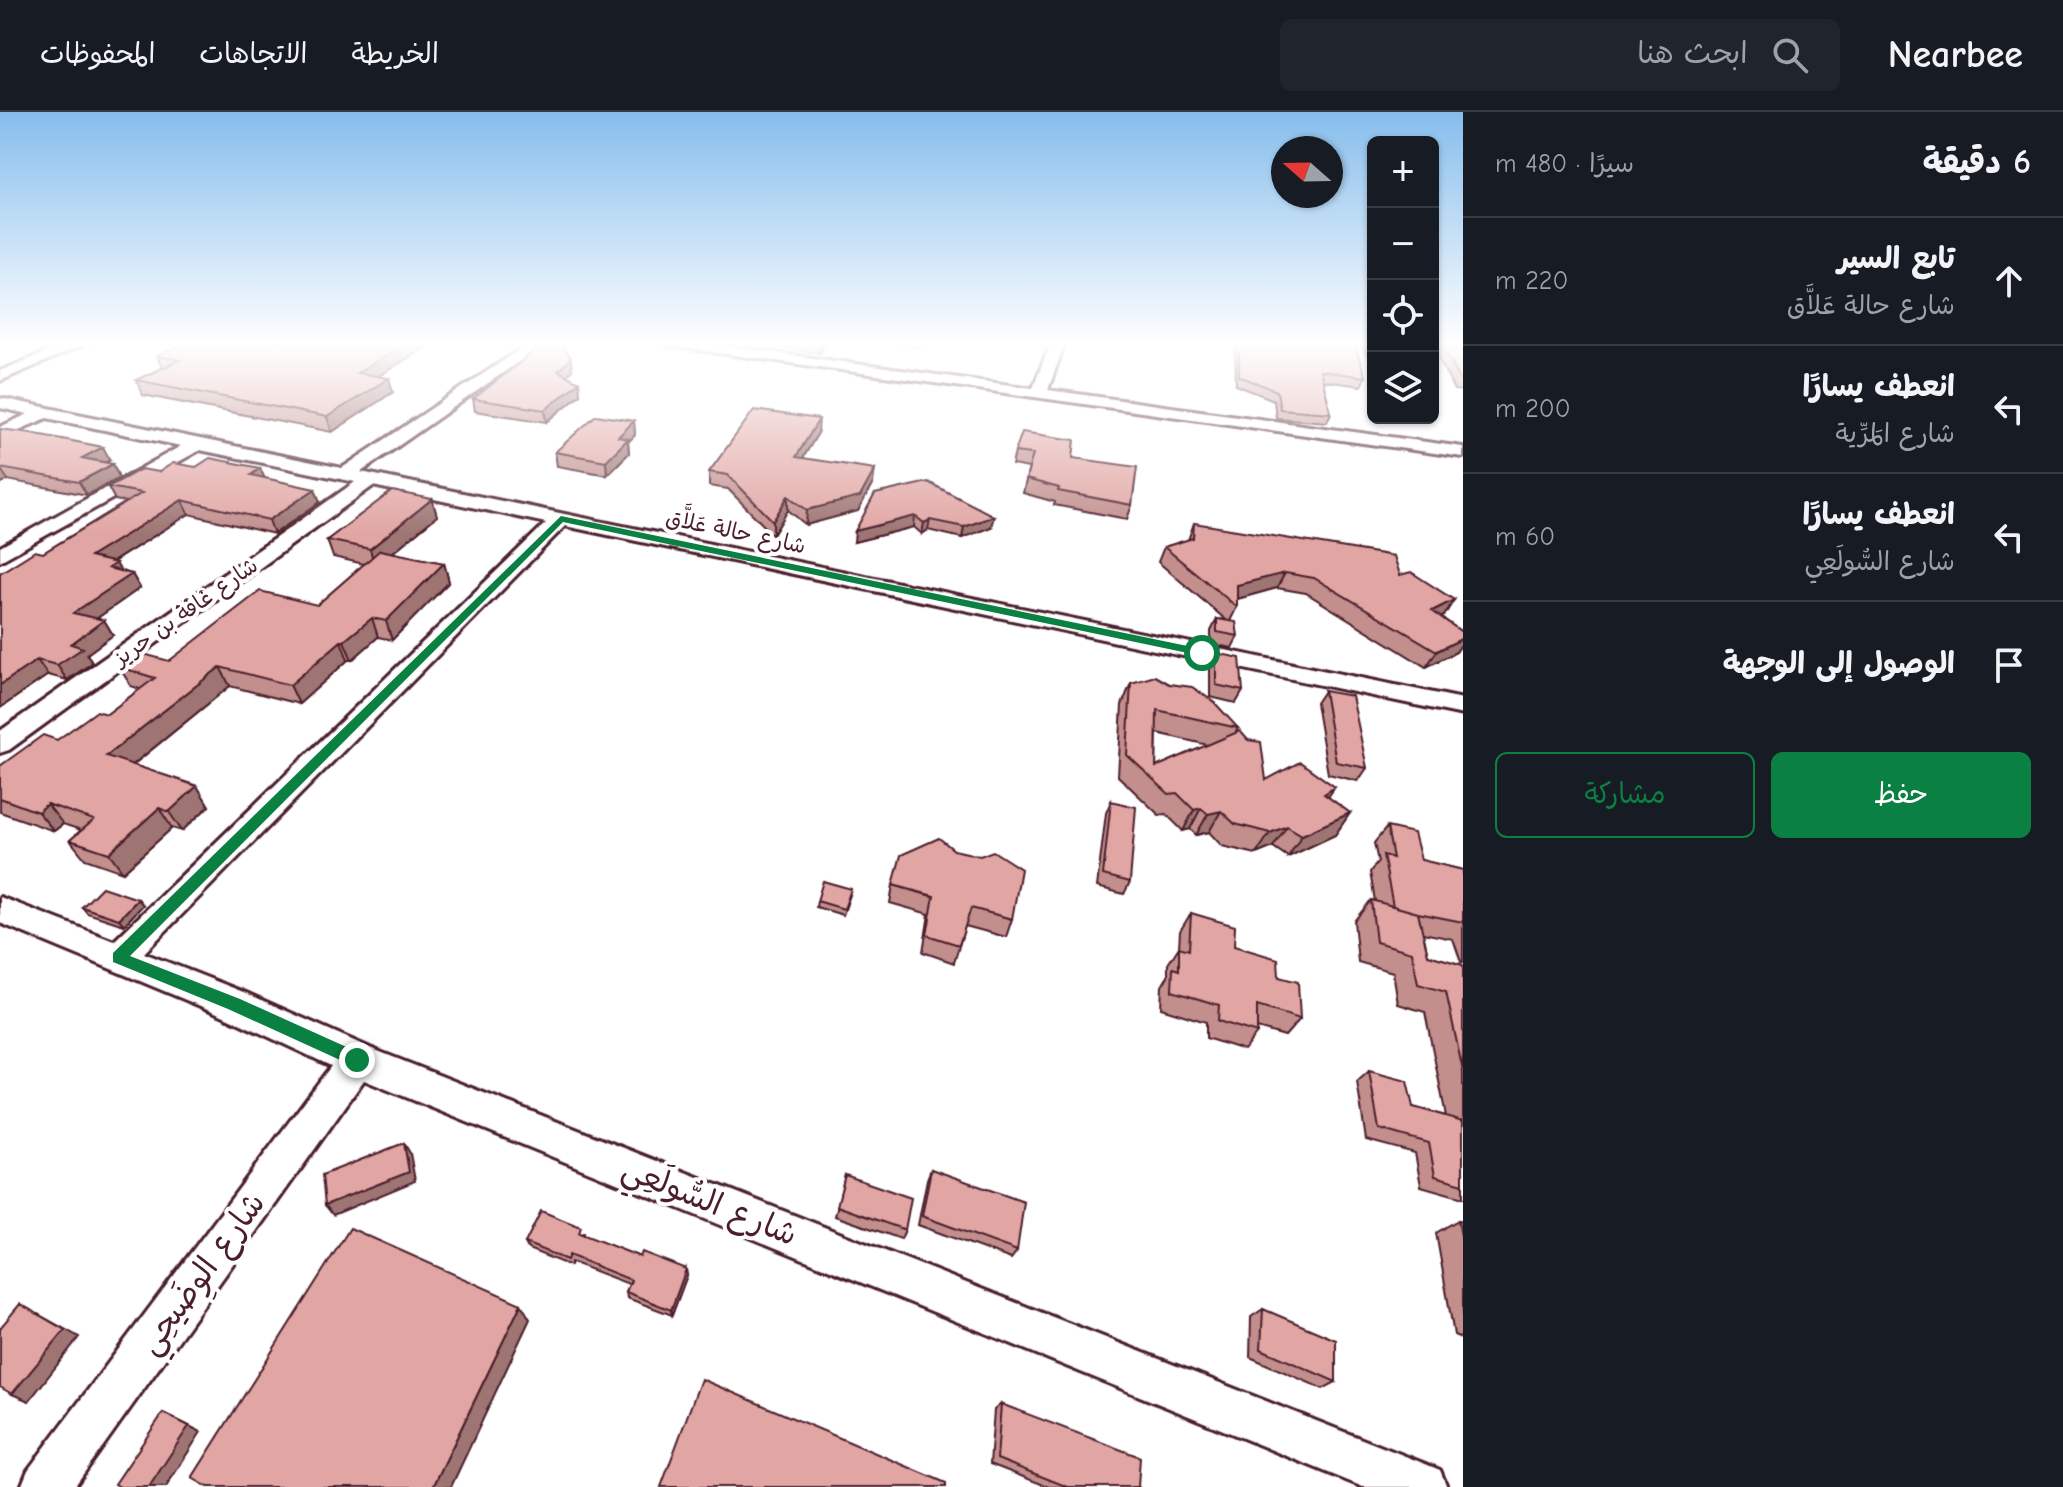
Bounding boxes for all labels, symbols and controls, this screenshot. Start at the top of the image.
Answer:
search box [1280,19,1840,91]
icon: search [1768,33,1812,77]
text: Nearbee [1888,33,2023,77]
text: ابحث هنا [1637,36,1748,71]
text: المحفوظات [40,38,155,70]
text: الاتجاهات [199,38,307,70]
text: الخريطة [351,38,439,70]
north arrow [1271,136,1343,208]
map controls [1367,136,1439,424]
button: + [1367,136,1439,208]
text: 6 دقيقة [1923,142,2031,182]
text: سيرًا · 480 m [1495,149,1634,179]
button: − [1367,208,1439,280]
text: تابع السير [1837,241,1955,276]
icon: ahead [1987,259,2031,303]
text: 220 m [1495,266,1568,296]
button: locate [1367,280,1439,352]
text: شارع حالة عَلاَّق [1787,291,1955,321]
button: layers [1367,352,1439,424]
text: انعطف يسارًا [1803,369,1955,404]
icon: left [1987,387,2031,431]
text: 200 m [1495,394,1570,424]
text: شارع المَرِّية [1835,419,1955,449]
text: انعطف يسارًا [1803,497,1955,532]
street label: شارع حالة عَلاَّق [663,498,810,561]
icon: left [1987,515,2031,559]
text: 60 m [1495,522,1555,552]
text: شارع السُّولَعِي [1805,547,1955,577]
street label: شارع غافة بن حريز [107,552,264,674]
route start [1184,635,1220,671]
icon: arrive [1987,643,2031,687]
text: الوصول إلى الوجهة [1723,646,1955,681]
button: مشاركة [1495,752,1755,838]
button: حفظ [1771,752,2031,838]
route end [339,1042,375,1078]
street label: شارع السُّولَعِي [614,1147,804,1262]
street label: شارع الوِضَيحِي [130,1185,280,1367]

